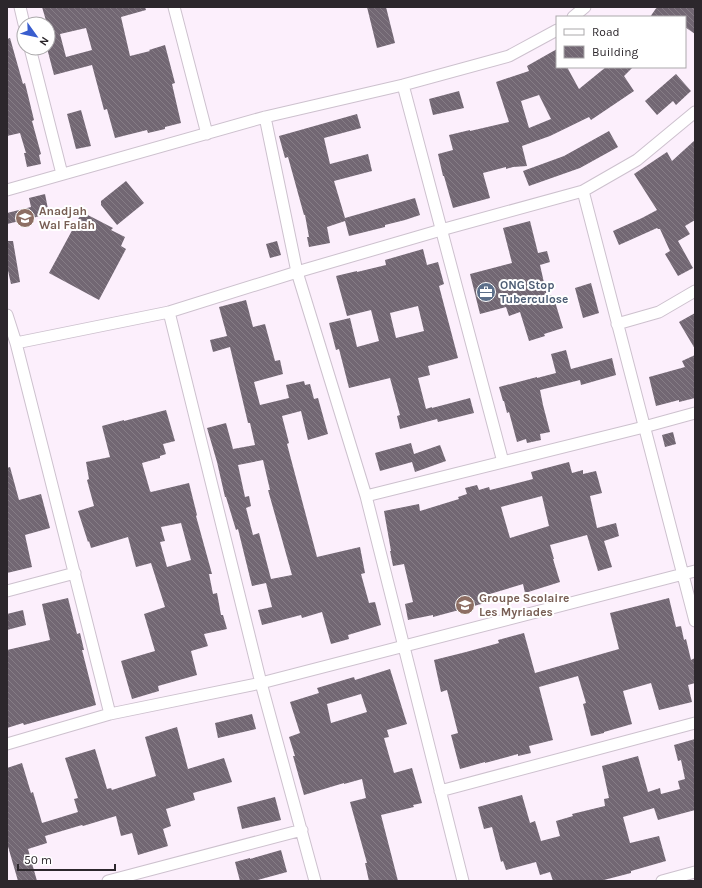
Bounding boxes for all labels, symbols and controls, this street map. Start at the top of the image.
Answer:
north arrow [16,16,56,56]
legend [556,16,686,68]
text: Road [592,25,620,39]
text: N [36,34,52,48]
text: Building [592,45,639,59]
place label: Anadjah Wal Falah [39,204,95,232]
school or university icon: Anadjah Wal Falah [14,207,36,229]
place label: ONG Stop Tuberculose [500,278,568,306]
office icon: ONG Stop Tuberculose [475,281,497,303]
place label: Groupe Scolaire Les Myriades [479,591,569,619]
school or university icon: Groupe Scolaire Les Myriades [454,594,476,616]
scale bar [18,846,115,872]
text: 50 m [24,853,52,867]

